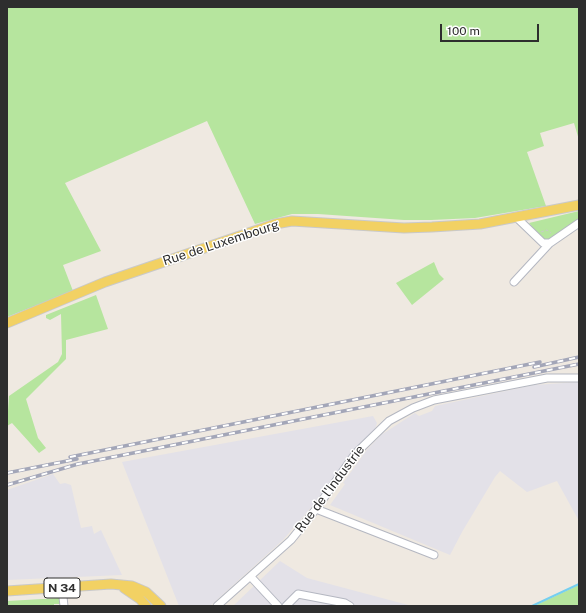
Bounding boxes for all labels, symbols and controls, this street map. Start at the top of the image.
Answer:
scale bar [442,16,541,42]
text: 100 m [447,24,480,38]
street label: Rue de Luxembourg [161,217,281,269]
street label: Rue de l'Industrie [292,442,368,536]
road number: N 34 [44,578,80,598]

